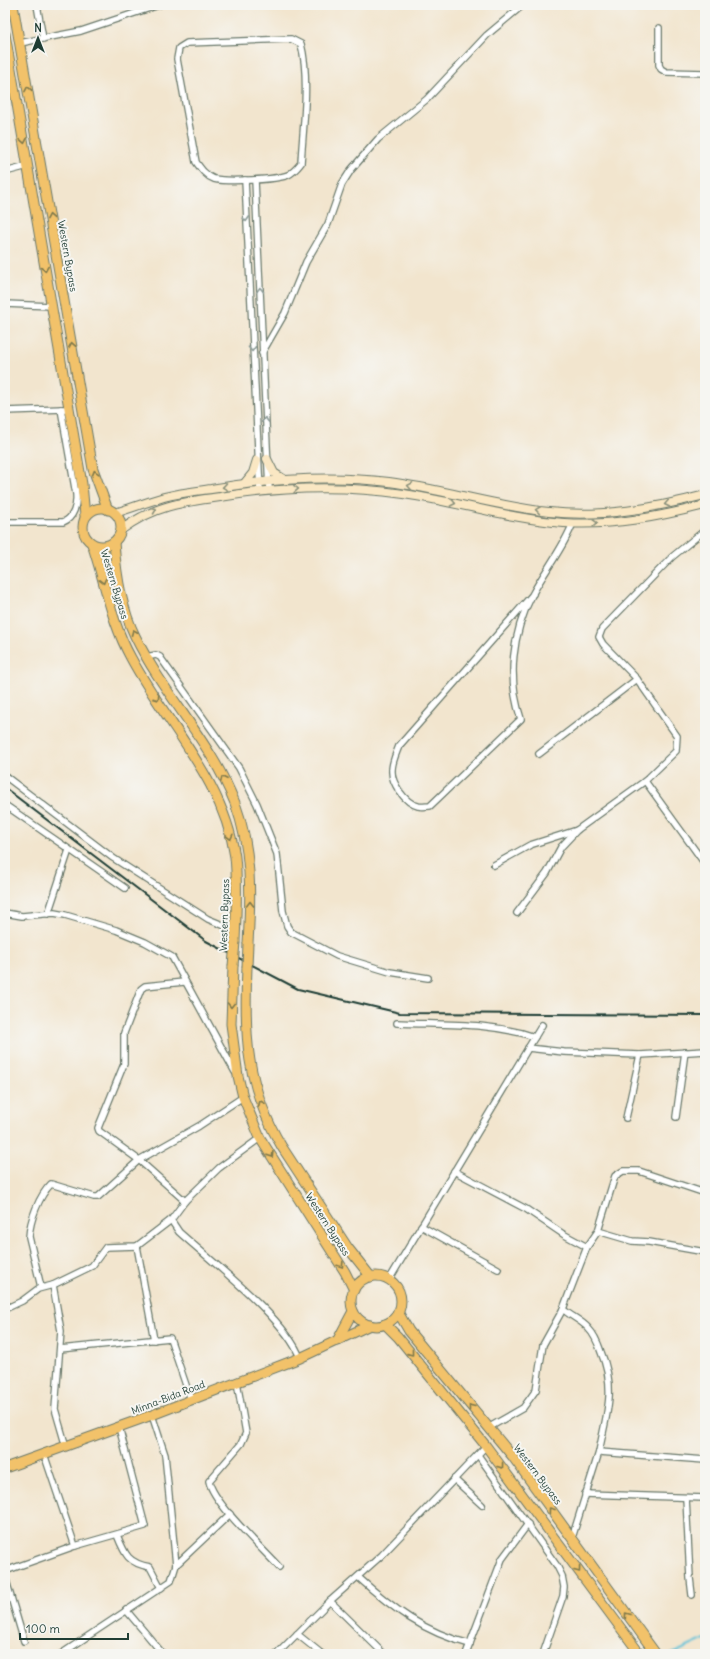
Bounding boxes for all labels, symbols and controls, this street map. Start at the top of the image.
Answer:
north arrow [18,18,58,58]
text: N [34,21,42,35]
one-way arrow [24,86,33,92]
one-way arrow [19,138,27,144]
one-way arrow [46,214,55,220]
one-way arrow [242,216,251,222]
street label: Western Bypass [55,219,80,293]
one-way arrow [40,266,49,272]
one-way arrow [255,287,264,293]
one-way arrow [68,342,77,348]
one-way arrow [248,346,256,352]
one-way arrow [261,417,269,423]
one-way arrow [91,470,100,477]
one-way arrow [222,482,228,491]
one-way arrow [407,482,413,490]
one-way arrow [293,485,299,493]
one-way arrow [450,499,456,507]
one-way arrow [664,499,670,507]
one-way arrow [535,506,541,515]
one-way arrow [150,507,158,515]
one-way arrow [592,518,598,527]
street label: Western Bypass [98,548,131,621]
one-way arrow [98,578,106,584]
one-way arrow [130,629,138,636]
one-way arrow [152,694,159,701]
one-way arrow [220,776,228,783]
one-way arrow [225,833,234,840]
street label: Western Bypass [217,878,232,951]
one-way arrow [246,901,254,907]
one-way arrow [227,1002,235,1008]
one-way arrow [257,1099,265,1106]
one-way arrow [266,1151,274,1158]
street label: Western Bypass [302,1190,353,1259]
one-way arrow [336,1261,344,1268]
one-way arrow [406,1348,413,1356]
street label: Minna-Bida Road [129,1377,207,1418]
one-way arrow [469,1405,476,1412]
street label: Western Bypass [511,1442,565,1507]
one-way arrow [496,1461,503,1468]
one-way arrow [548,1507,556,1514]
one-way arrow [573,1566,581,1573]
one-way arrow [624,1612,632,1619]
scale bar [20,1615,128,1641]
text: 100 m [26,1621,60,1636]

